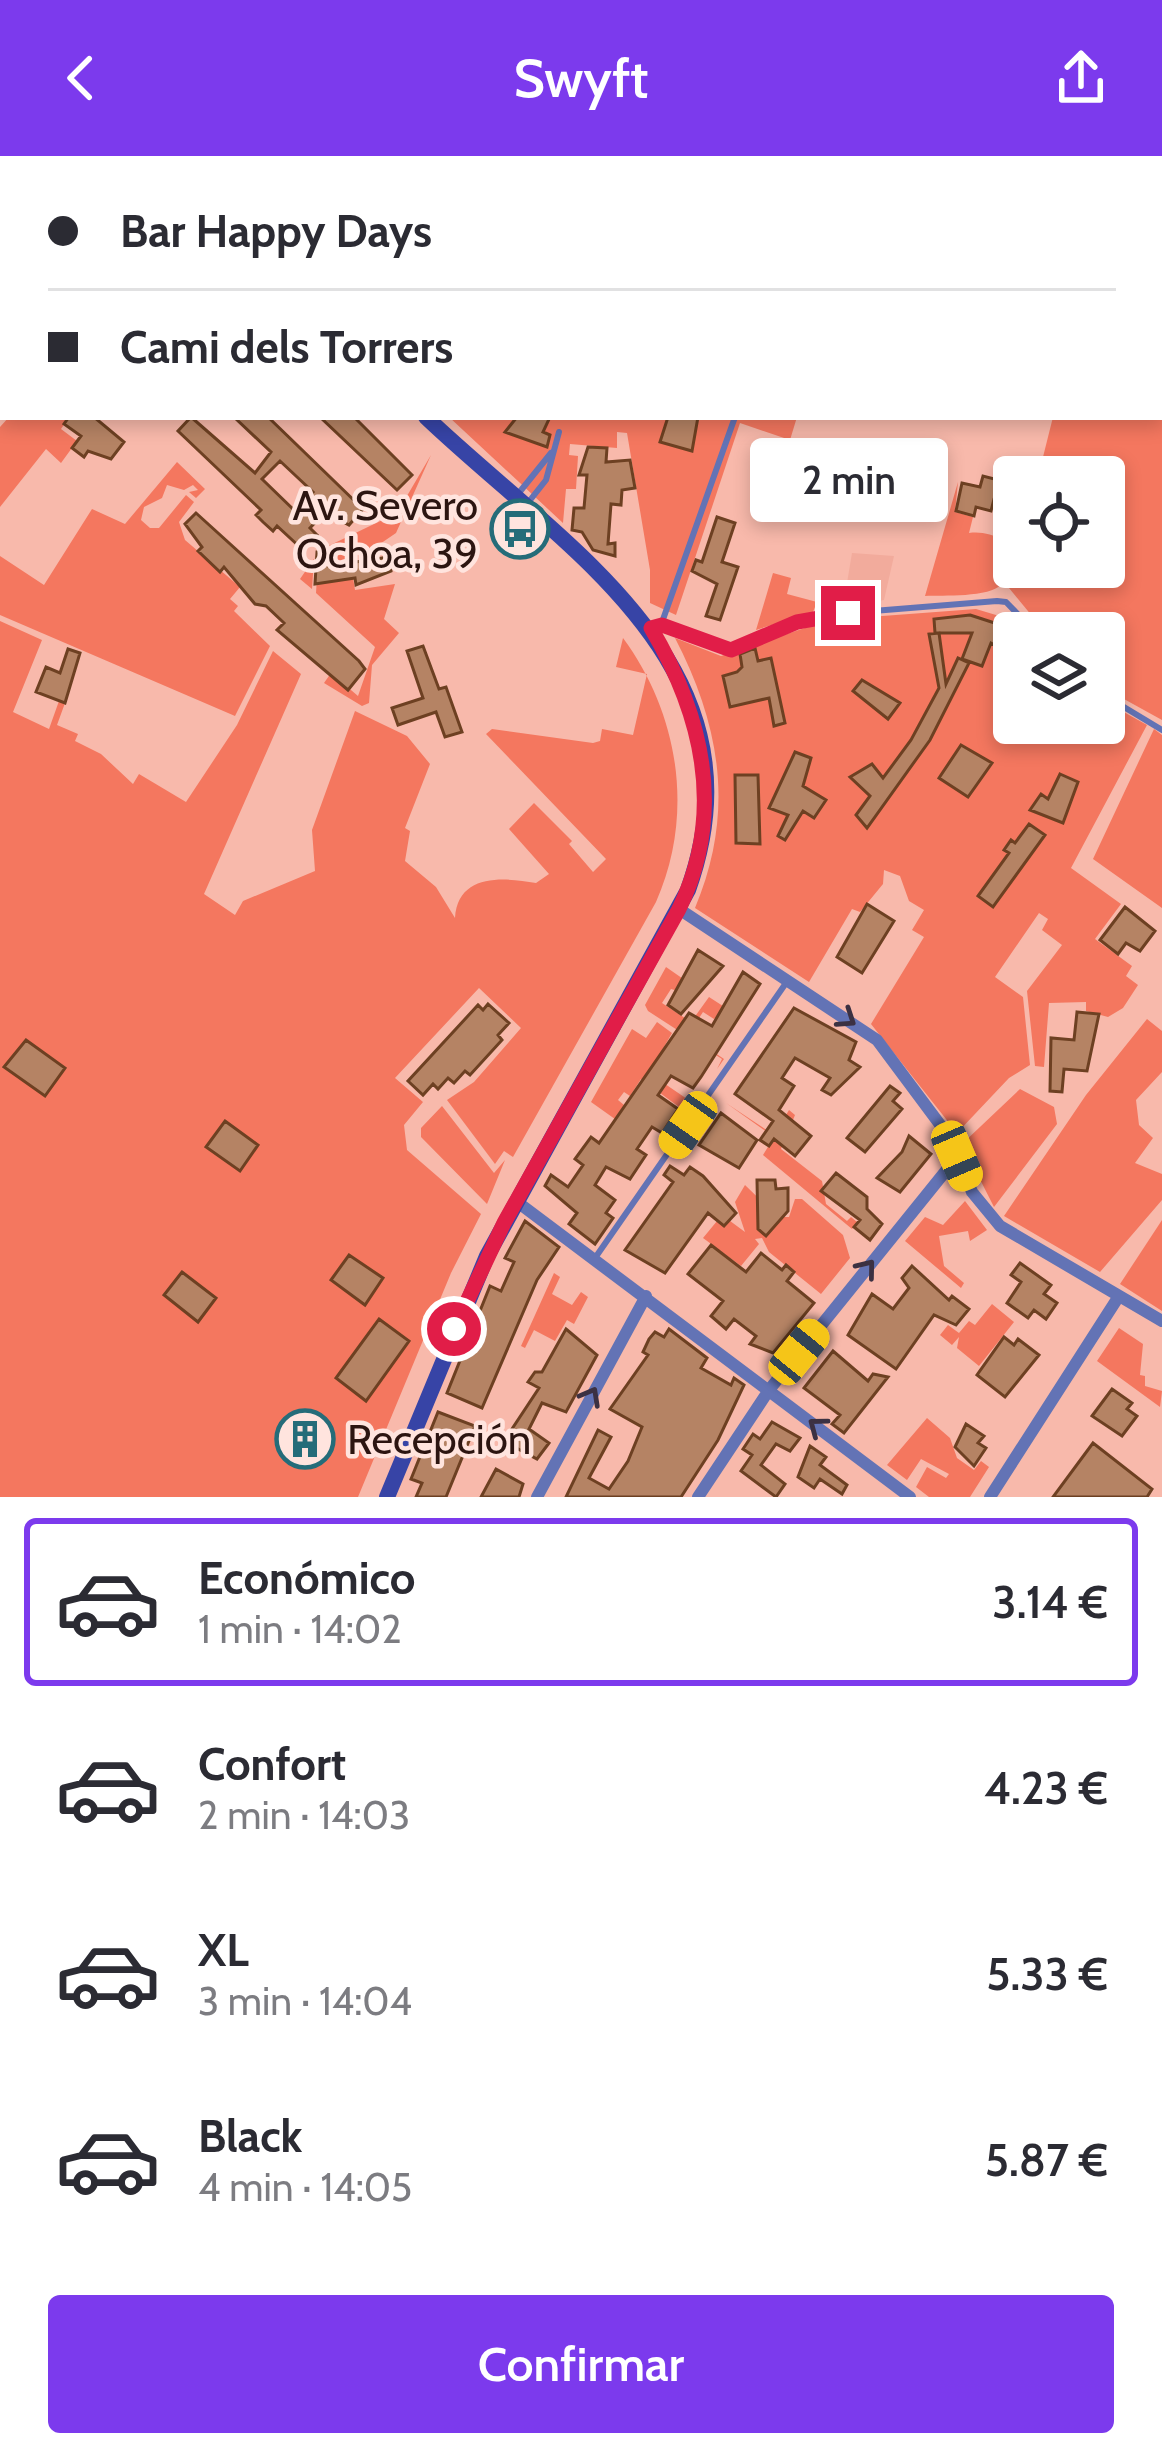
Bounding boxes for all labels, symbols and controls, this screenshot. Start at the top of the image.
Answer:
icon: back [48,45,114,111]
text: Swyft [513,45,649,111]
icon: share [1048,45,1114,111]
text: Bar Happy Days [120,204,432,258]
text: Cami dels Torrers [120,320,453,374]
callout: 2 min [749,439,947,523]
text: 2 min [802,456,896,504]
map controls [993,456,1125,744]
button: locate [993,456,1125,588]
place label: Av. Severo Ochoa, 39 [292,479,478,579]
bus stop icon: Av. Severo Ochoa, 39 [489,498,551,560]
route end [821,586,875,640]
button: layers [993,612,1125,744]
one-way arrow [834,1005,856,1027]
car [653,1085,723,1165]
car [926,1116,988,1196]
one-way arrow [853,1260,874,1282]
route start [427,1302,481,1356]
car [762,1313,836,1391]
one-way arrow [577,1388,600,1409]
building icon: Recepción [274,1408,336,1470]
place label: Recepción [347,1413,531,1465]
one-way arrow [809,1419,830,1441]
icon: car [54,1548,162,1656]
text: Económico [198,1551,415,1605]
text: 3.14 € [992,1575,1108,1629]
text: 1 min · 14:02 [198,1605,402,1653]
icon: car [54,1734,162,1842]
text: Confort [198,1737,346,1791]
text: 4.23 € [984,1761,1108,1815]
text: 2 min · 14:03 [198,1791,410,1839]
icon: car [54,1920,162,2028]
text: XL [198,1923,249,1977]
text: 5.33 € [986,1947,1108,2001]
text: 3 min · 14:04 [198,1977,412,2025]
icon: car [54,2106,162,2214]
text: Black [198,2109,302,2163]
text: 5.87 € [985,2133,1108,2187]
text: 4 min · 14:05 [198,2163,412,2211]
button: Confirmar [48,2295,1114,2433]

